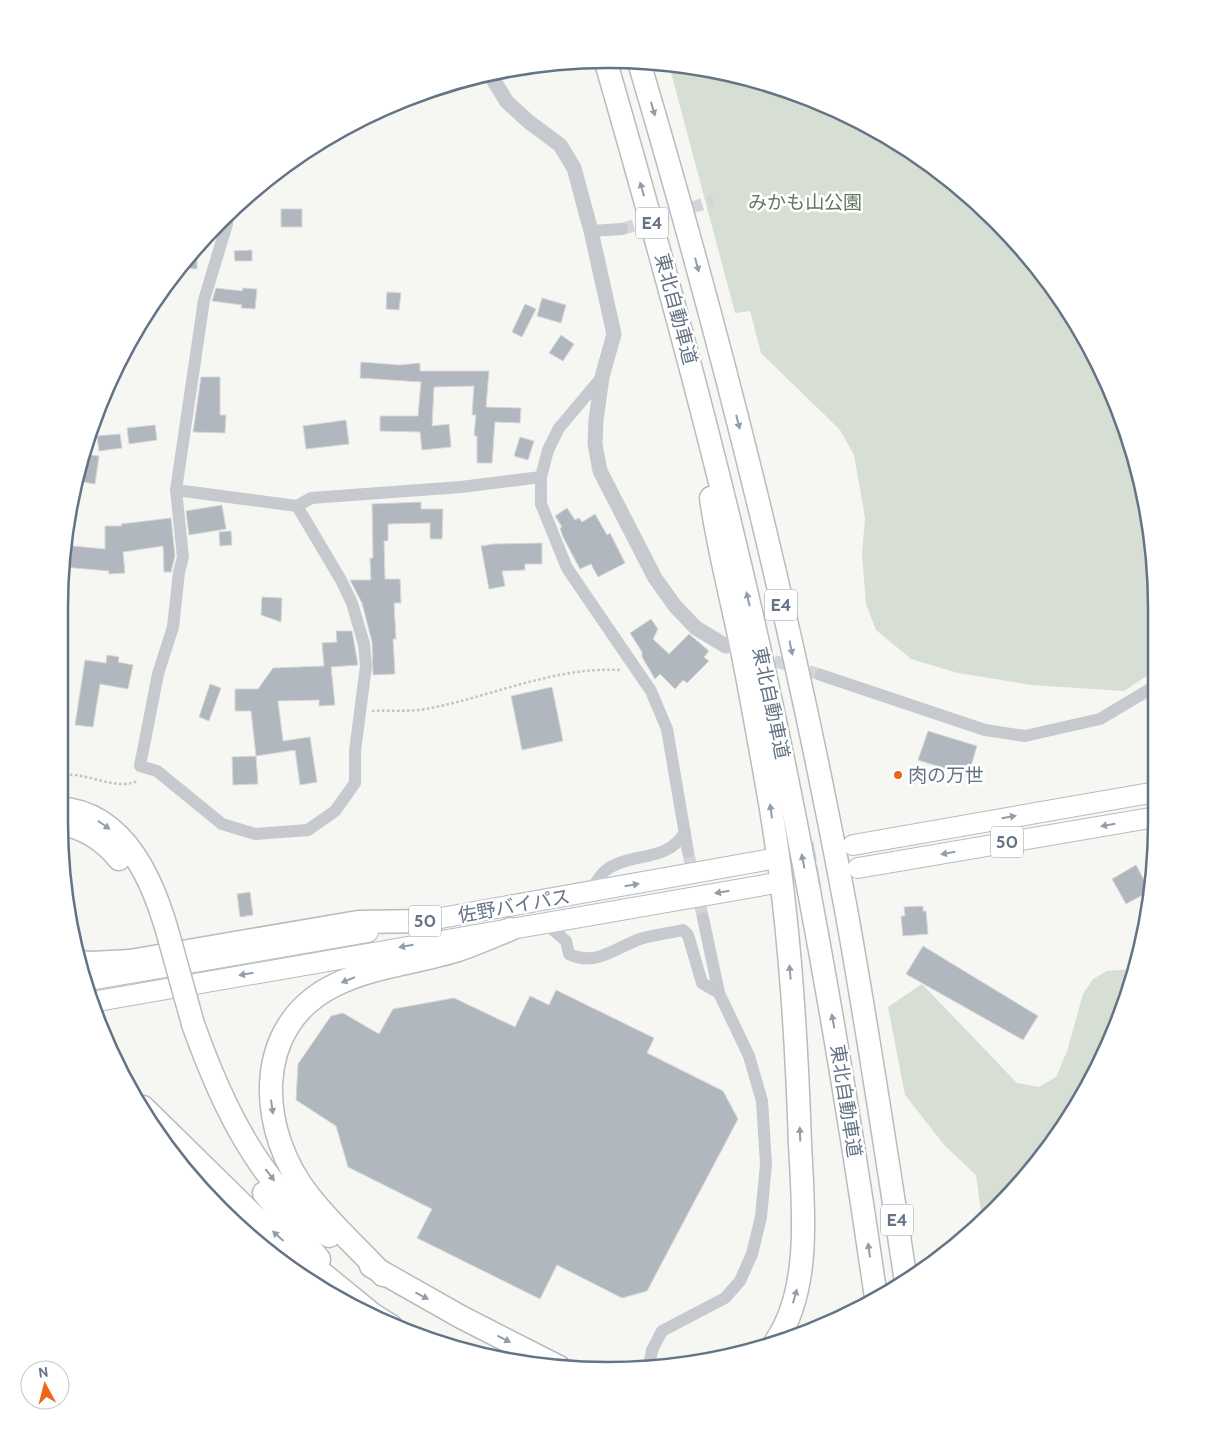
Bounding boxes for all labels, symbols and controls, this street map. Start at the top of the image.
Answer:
one-way arrow [649,101,657,116]
one-way arrow [638,182,646,197]
park label: みかも山公園 [748,191,862,214]
road number: E4 [636,208,668,238]
street label: 東北自動車道 [650,251,702,367]
one-way arrow [693,257,701,272]
one-way arrow [734,415,742,430]
road number: E4 [765,590,797,620]
one-way arrow [744,592,752,607]
one-way arrow [787,641,795,656]
street label: 東北自動車道 [748,645,794,761]
place label: 肉の万世 [908,764,984,787]
marker: 肉の万世 [892,769,904,781]
one-way arrow [767,802,775,818]
one-way arrow [1002,812,1018,820]
one-way arrow [97,820,111,830]
one-way arrow [1100,822,1116,830]
road number: 50 [991,826,1023,858]
one-way arrow [940,849,956,857]
one-way arrow [799,853,807,868]
one-way arrow [624,881,639,889]
street label: 佐野バイパス [456,885,572,927]
one-way arrow [713,889,729,897]
road number: 50 [409,906,441,936]
one-way arrow [398,943,414,951]
one-way arrow [785,964,793,980]
one-way arrow [238,971,254,979]
one-way arrow [341,976,355,984]
one-way arrow [828,1012,836,1028]
street label: 東北自動車道 [826,1043,866,1159]
one-way arrow [269,1100,277,1116]
one-way arrow [796,1126,804,1142]
one-way arrow [264,1169,275,1182]
road number: E4 [881,1204,913,1236]
one-way arrow [271,1231,284,1242]
one-way arrow [865,1242,873,1258]
one-way arrow [792,1289,800,1304]
one-way arrow [414,1292,429,1300]
one-way arrow [497,1335,511,1343]
north arrow [20,1360,70,1410]
text: N [37,1363,49,1382]

